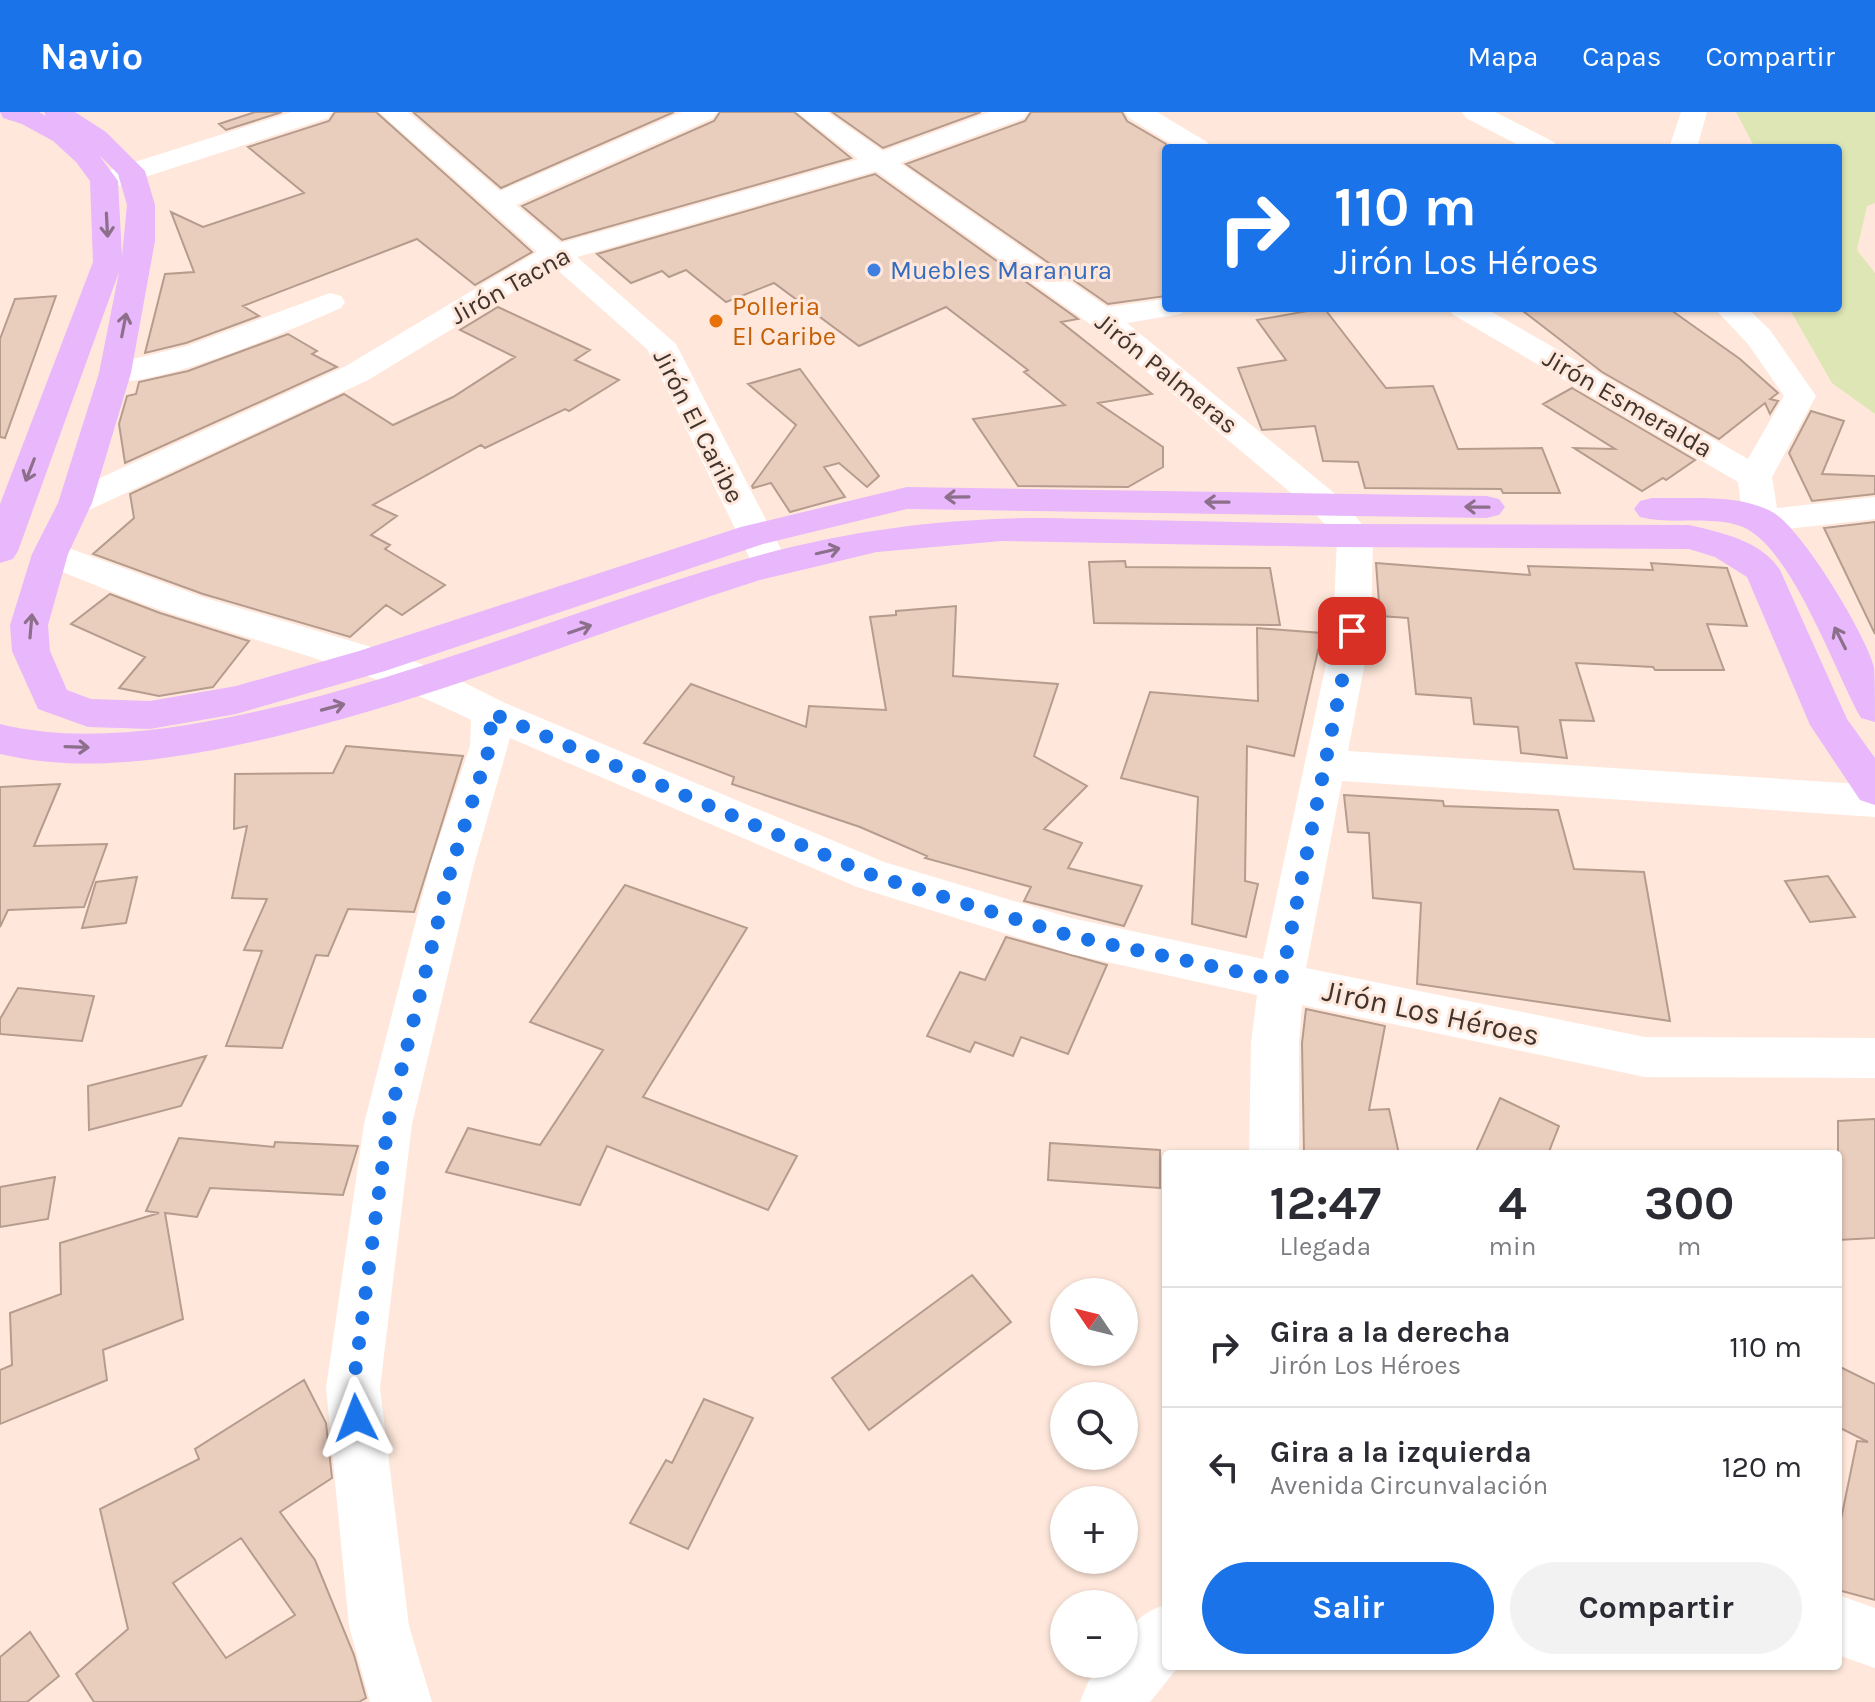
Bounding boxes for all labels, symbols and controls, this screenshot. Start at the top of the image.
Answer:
text: Navio [40,34,143,79]
text: Mapa [1467,40,1538,73]
text: Capas [1582,40,1661,73]
text: Compartir [1705,40,1835,73]
text: 110 m [1334,174,1477,239]
icon: right [1202,176,1306,280]
one-way arrow [100,211,115,238]
street label: Jirón Tacna [445,240,576,331]
text: Jirón Los Héroes [1334,241,1599,283]
place label: Muebles Maranura [890,255,1112,286]
marker: Muebles Maranura [865,261,883,279]
place label: Polleria El Caribe [732,291,836,352]
street label: Jirón Palmeras [1089,306,1244,440]
marker: Polleria El Caribe [707,312,725,330]
one-way arrow [117,313,132,339]
street label: Jirón Esmeralda [1538,342,1718,464]
street label: Jirón El Caribe [647,344,750,508]
one-way arrow [22,458,36,482]
one-way arrow [944,489,971,505]
one-way arrow [1204,495,1231,510]
one-way arrow [1464,499,1491,515]
one-way arrow [815,543,841,558]
pin [1318,597,1386,665]
icon: arrive [1330,609,1374,653]
one-way arrow [24,613,39,640]
one-way arrow [567,620,592,635]
one-way arrow [1832,627,1847,651]
one-way arrow [319,699,345,714]
one-way arrow [63,740,90,755]
street label: Jirón Los Héroes [1319,972,1543,1054]
text: 12:47 [1270,1175,1381,1231]
text: 4 [1498,1175,1527,1231]
text: 300 [1644,1175,1734,1231]
text: Llegada [1280,1231,1371,1262]
text: min [1489,1231,1536,1262]
text: m [1677,1231,1701,1262]
north arrow [1050,1278,1138,1366]
map controls [1050,1278,1138,1678]
text: Gira a la derecha [1270,1314,1511,1350]
icon: right [1202,1325,1246,1369]
text: 110 m [1729,1329,1802,1365]
text: Jirón Los Héroes [1270,1350,1461,1381]
position arrow [314,1376,398,1460]
button: search [1050,1382,1138,1470]
text: Gira a la izquierda [1270,1434,1532,1470]
icon: left [1202,1445,1246,1489]
text: 120 m [1722,1449,1802,1485]
text: Avenida Circunvalación [1270,1470,1548,1501]
button: + [1050,1486,1138,1574]
button: Salir [1202,1562,1494,1654]
button: Compartir [1510,1562,1802,1654]
button: − [1050,1590,1138,1678]

